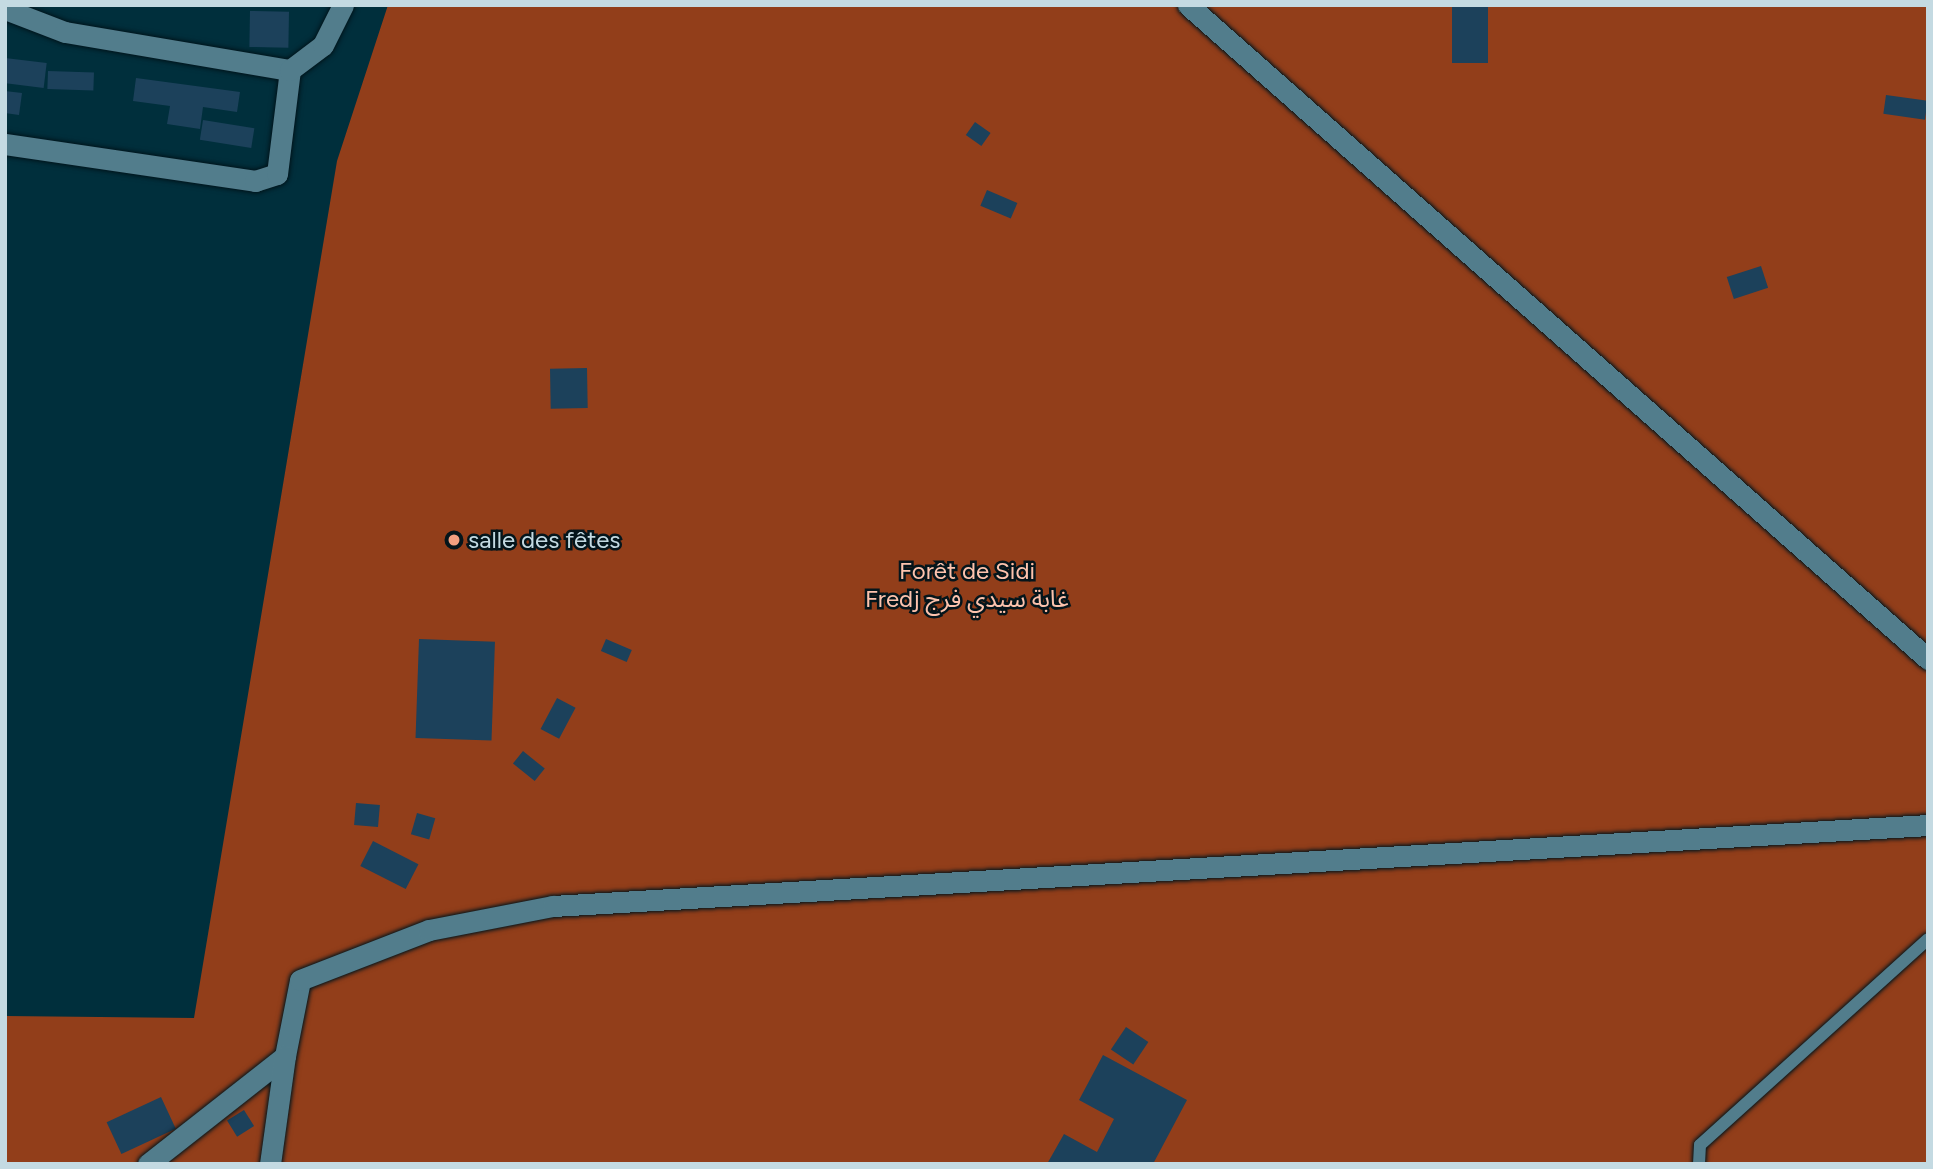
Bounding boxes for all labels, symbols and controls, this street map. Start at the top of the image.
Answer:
place label: salle des fêtes [468,526,620,554]
marker: salle des fêtes [446,532,462,548]
park label: Forêt de Sidi Fredj غابة سيدي فرج [865,557,1069,613]

